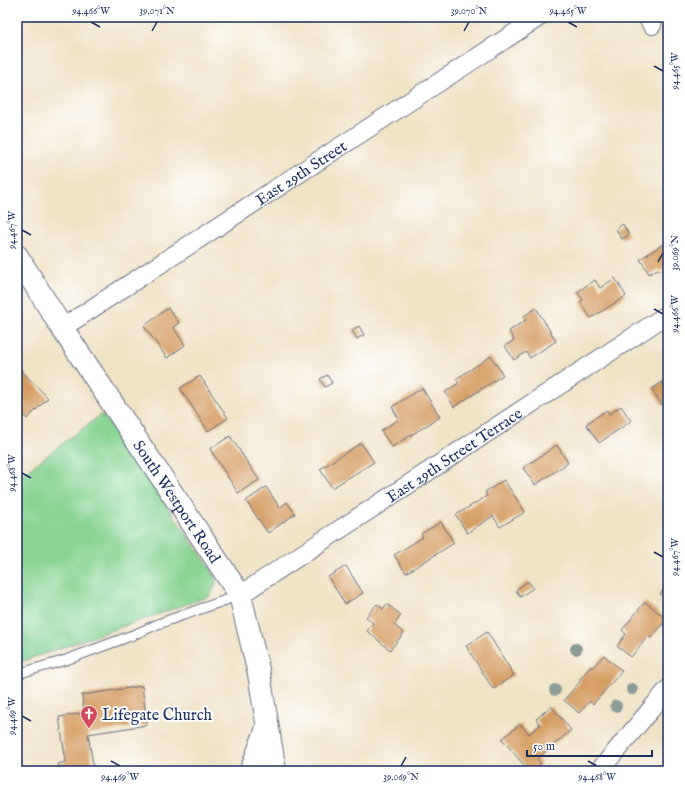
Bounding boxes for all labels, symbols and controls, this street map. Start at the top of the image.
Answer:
text: 94.466°W [71,5,110,18]
text: 39.071°N [139,5,175,18]
text: 39.070°N [451,5,488,18]
text: 94.465°W [548,5,587,18]
text: 94.465°W [669,52,682,91]
street label: East 29th Street [253,137,351,211]
text: 94.467°W [6,210,19,250]
text: 39.069°N [669,235,682,271]
text: 94.466°W [669,295,682,334]
street label: East 29th Street Terrace [383,404,527,508]
street label: South Westport Road [128,437,224,568]
text: 94.468°W [6,454,19,493]
text: 94.467°W [669,537,682,577]
text: 94.469°W [6,697,19,736]
church icon: Lifegate Church [79,704,99,729]
place label: Lifegate Church [102,706,213,726]
scale bar [527,732,652,758]
text: 50 m [533,739,555,754]
text: 94.469°W [100,771,139,784]
text: 39.069°N [383,771,419,784]
text: 94.468°W [577,771,616,784]

